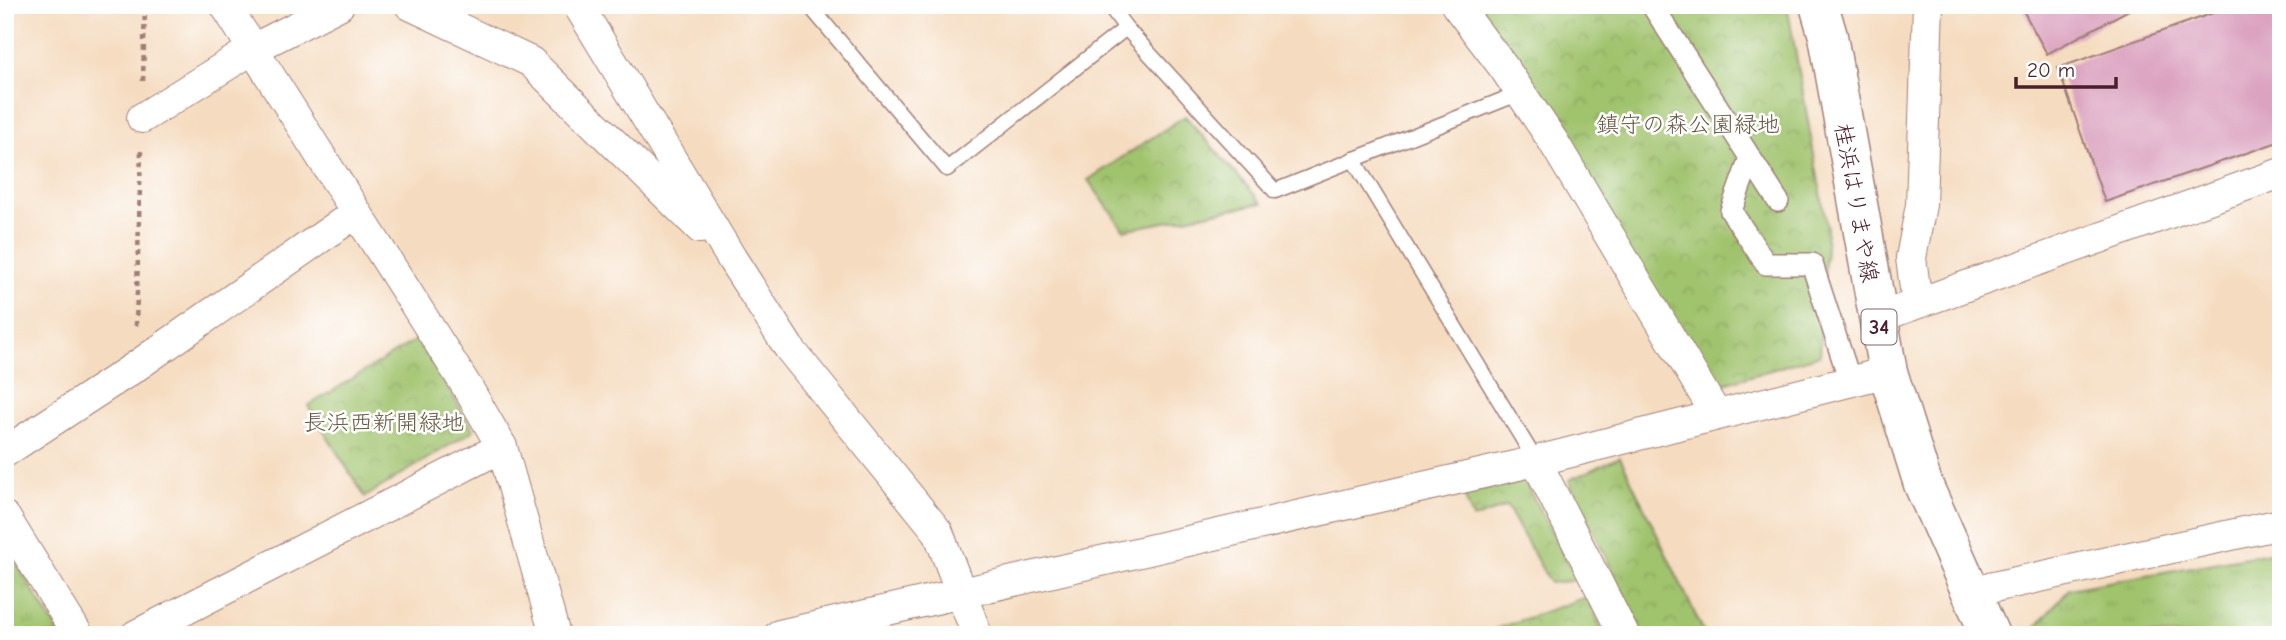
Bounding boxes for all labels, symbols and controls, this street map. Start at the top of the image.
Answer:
scale bar [2016,46,2116,90]
text: 20 m [2027,58,2075,82]
park label: 鎮守の森公園緑地 [1596,111,1780,138]
street label: 桂浜はりまや線 [1829,121,1884,285]
road number: 34 [1862,310,1896,344]
park label: 長浜西新開緑地 [304,409,465,436]

